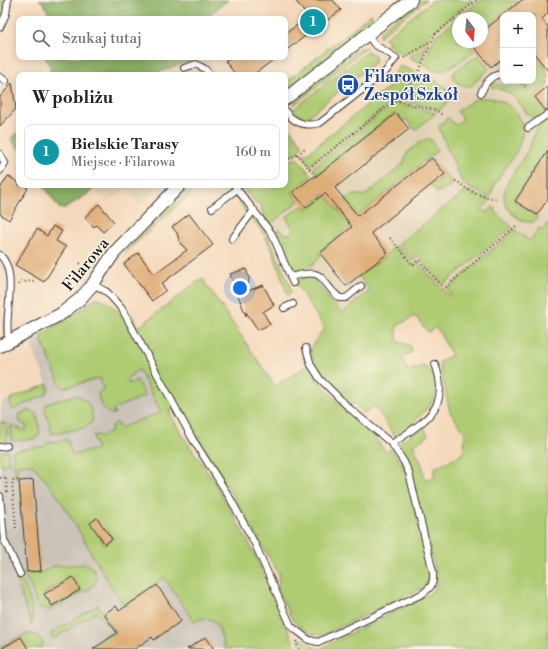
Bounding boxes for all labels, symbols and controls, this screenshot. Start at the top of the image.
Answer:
pin: 1 [300,7,326,37]
north arrow [452,12,488,48]
map controls [500,12,536,84]
button: + [500,12,536,48]
search box [16,16,288,60]
icon: search [30,27,52,49]
text: Szukaj tutaj [62,29,142,48]
button: − [500,48,536,84]
place label: Filarowa Zespół Szkół [364,67,459,105]
bus stop icon: Filarowa Zespół Szkół [335,72,361,98]
text: W pobliżu [32,87,113,109]
text: Bielskie Tarasy [71,135,179,154]
text: 1 [43,144,49,160]
text: 160 m [235,144,271,160]
text: Miejsce · Filarowa [71,154,175,170]
street label: Filarowa [58,233,114,295]
your location [230,278,250,298]

